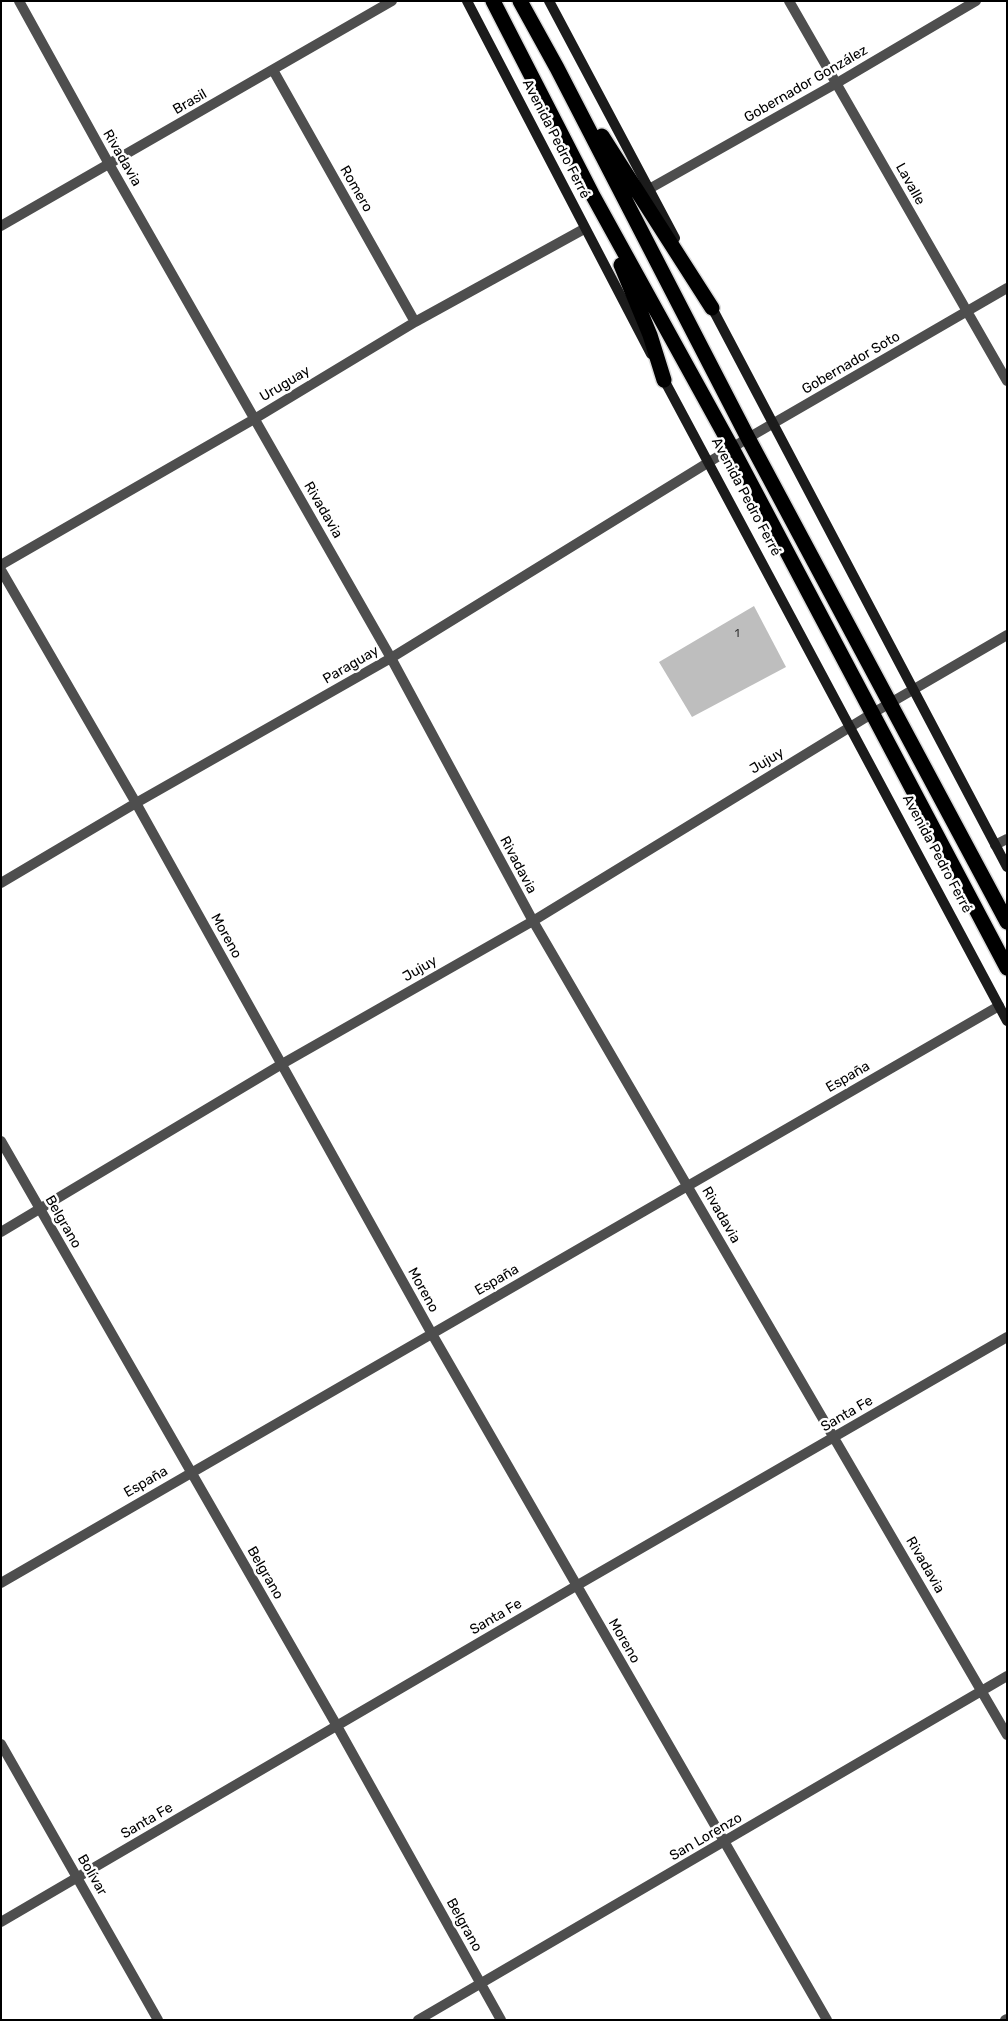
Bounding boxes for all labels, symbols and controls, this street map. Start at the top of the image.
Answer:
street label: Gobernador González [741,42,871,126]
street label: Avenida Pedro Ferré [519,77,593,201]
street label: Brasil [170,86,210,118]
street label: Rivadavia [99,127,145,189]
street label: Lavalle [892,160,928,208]
street label: Romero [336,163,376,215]
street label: Gobernador Soto [799,328,903,398]
street label: Uruguay [257,362,313,406]
street label: Avenida Pedro Ferré [708,435,784,559]
street label: Rivadavia [300,479,346,541]
house number: 1 [735,627,739,641]
street label: Paraguay [320,642,382,688]
street label: Jujuy [747,744,787,778]
street label: Avenida Pedro Ferré [899,792,975,916]
street label: Rivadavia [496,833,540,897]
street label: Moreno [207,911,245,961]
street label: Jujuy [400,952,440,986]
street label: España [823,1058,873,1096]
street label: Rivadavia [698,1184,744,1246]
street label: Belgrano [41,1193,85,1251]
street label: España [472,1261,522,1299]
street label: Moreno [404,1265,442,1315]
street label: Santa Fe [818,1392,876,1436]
street label: España [121,1463,171,1501]
street label: Rivadavia [902,1534,948,1596]
street label: Belgrano [243,1544,287,1602]
street label: Santa Fe [467,1595,525,1639]
street label: Moreno [605,1616,643,1666]
street label: Santa Fe [118,1799,176,1843]
street label: San Lorenzo [667,1810,745,1864]
street label: Bolívar [74,1851,110,1899]
street label: Belgrano [442,1895,486,1955]

